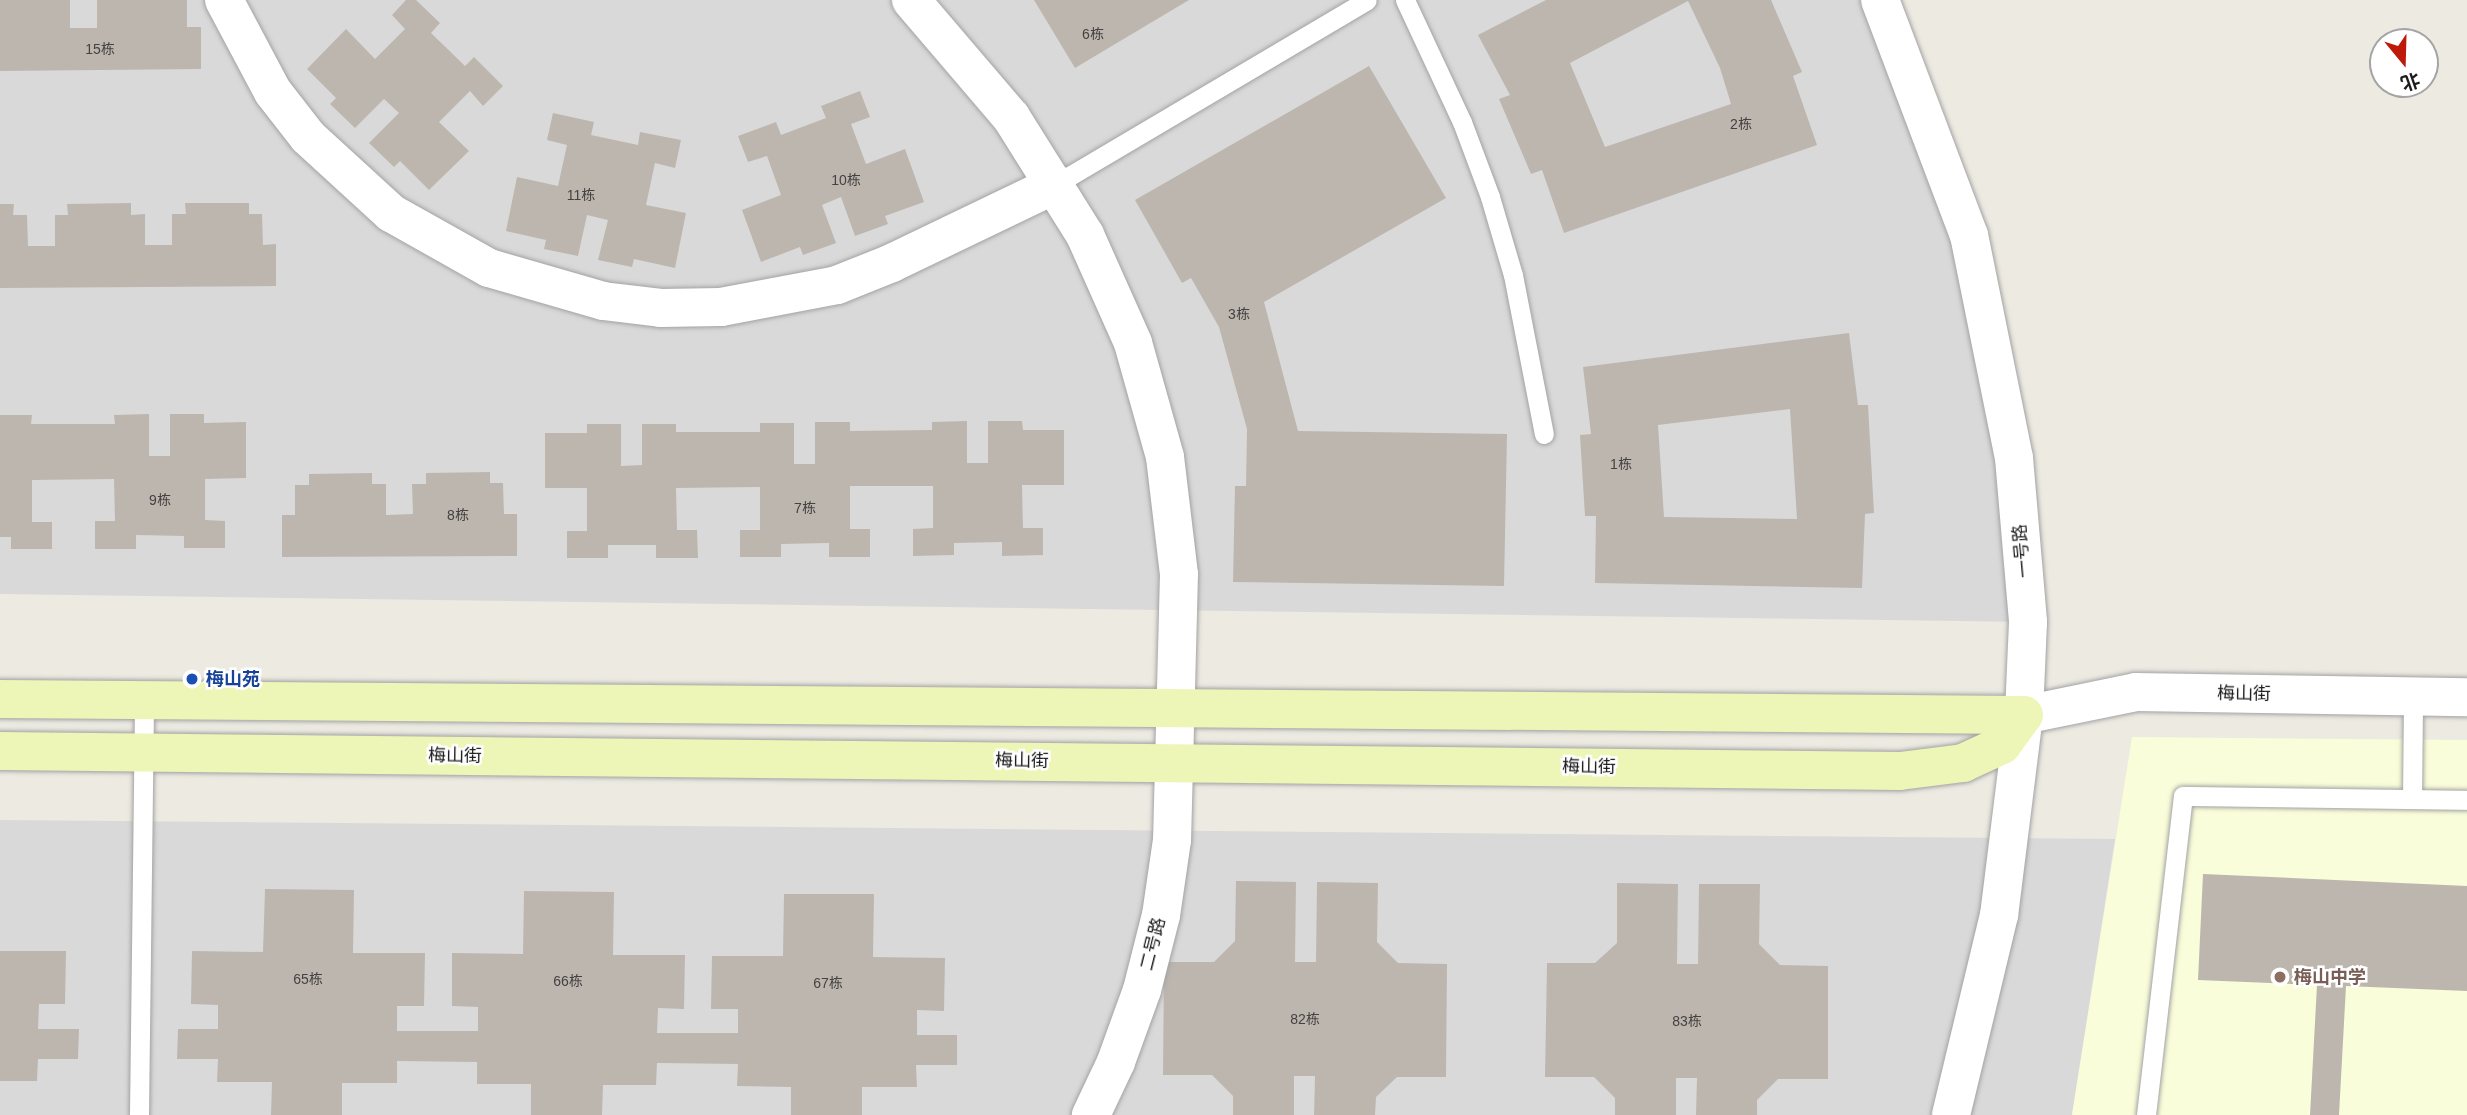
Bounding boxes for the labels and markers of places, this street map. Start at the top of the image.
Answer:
place label: 梅山苑 [206,668,260,690]
marker: 梅山苑 [184,671,200,687]
place label: 梅山中学 [2294,966,2366,988]
marker: 梅山中学 [2272,969,2288,985]

